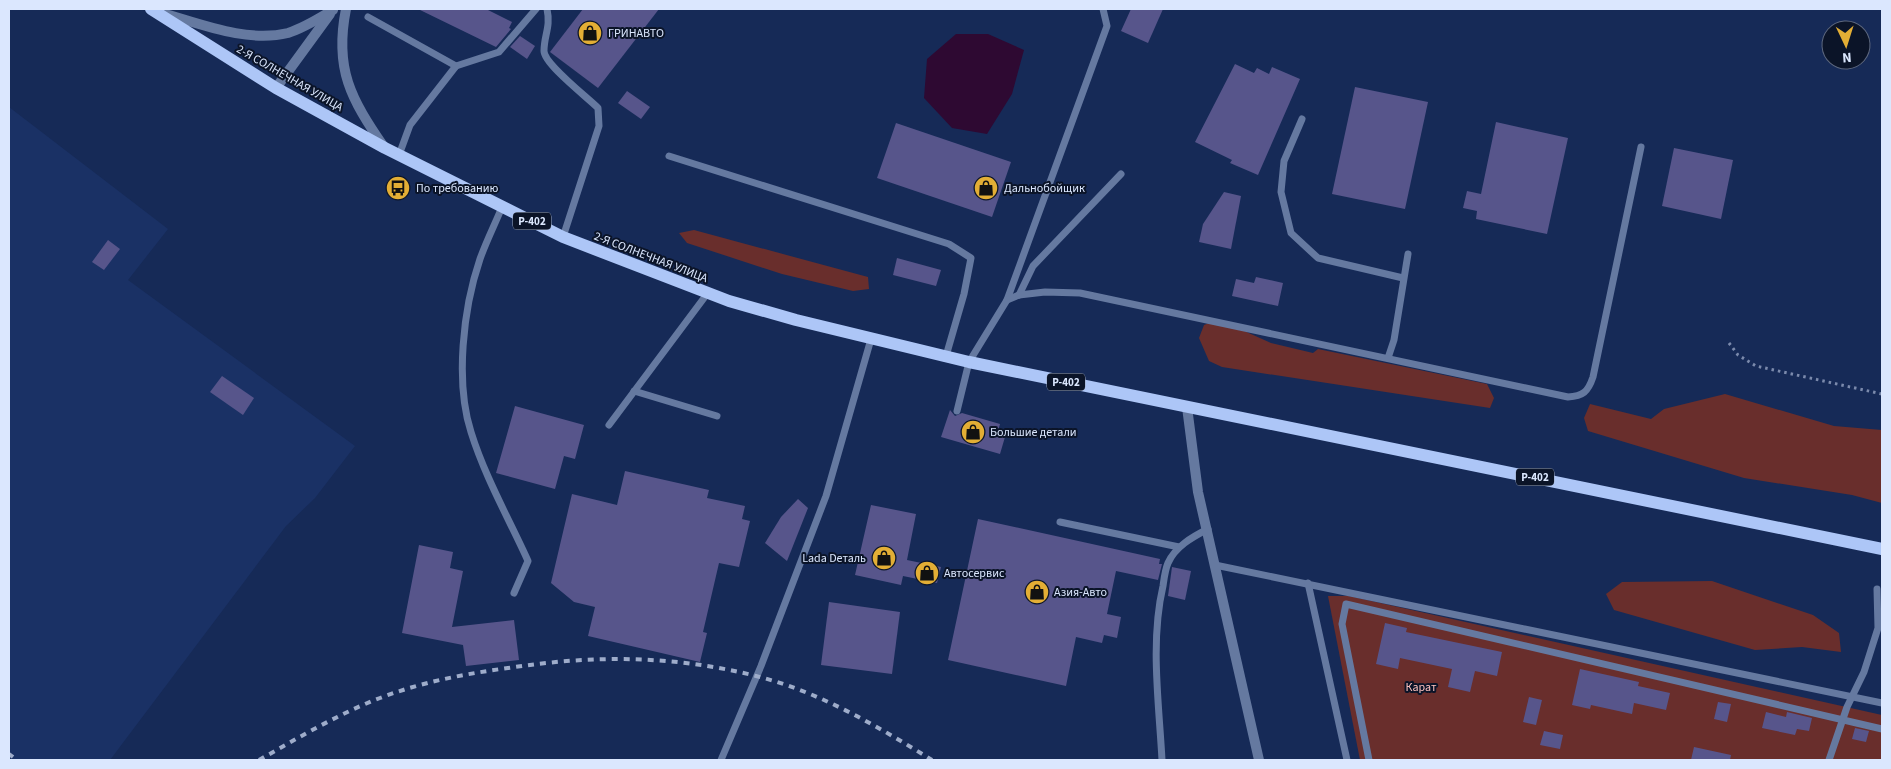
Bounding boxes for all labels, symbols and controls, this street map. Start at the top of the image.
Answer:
shop icon: ГРИНАВТО [577,20,603,46]
north arrow [1821,20,1871,70]
place label: ГРИНАВТО [608,25,664,42]
street label: 2-Я СОЛНЕЧНАЯ УЛИЦА [233,41,347,116]
text: N [1841,47,1852,67]
bus stop icon: По требованию [385,175,411,201]
shop icon: Дальнобойщик [973,175,999,201]
place label: По требованию [416,180,498,197]
place label: Дальнобойщик [1004,180,1085,197]
road number: Р-402 [513,212,551,230]
street label: 2-Я СОЛНЕЧНАЯ УЛИЦА [591,228,711,287]
road number: Р-402 [1047,374,1085,391]
shop icon: Большие детали [960,419,986,445]
place label: Большие детали [990,424,1077,441]
road number: Р-402 [1516,468,1554,486]
shop icon: Lada Dеталь [871,545,897,571]
place label: Lada Dеталь [802,550,866,567]
shop icon: Автосервис [914,560,940,586]
place label: Автосервис [944,565,1005,582]
shop icon: Азия-Авто [1024,579,1050,605]
place label: Азия-Авто [1054,584,1107,601]
park label: Карат [1406,679,1437,696]

